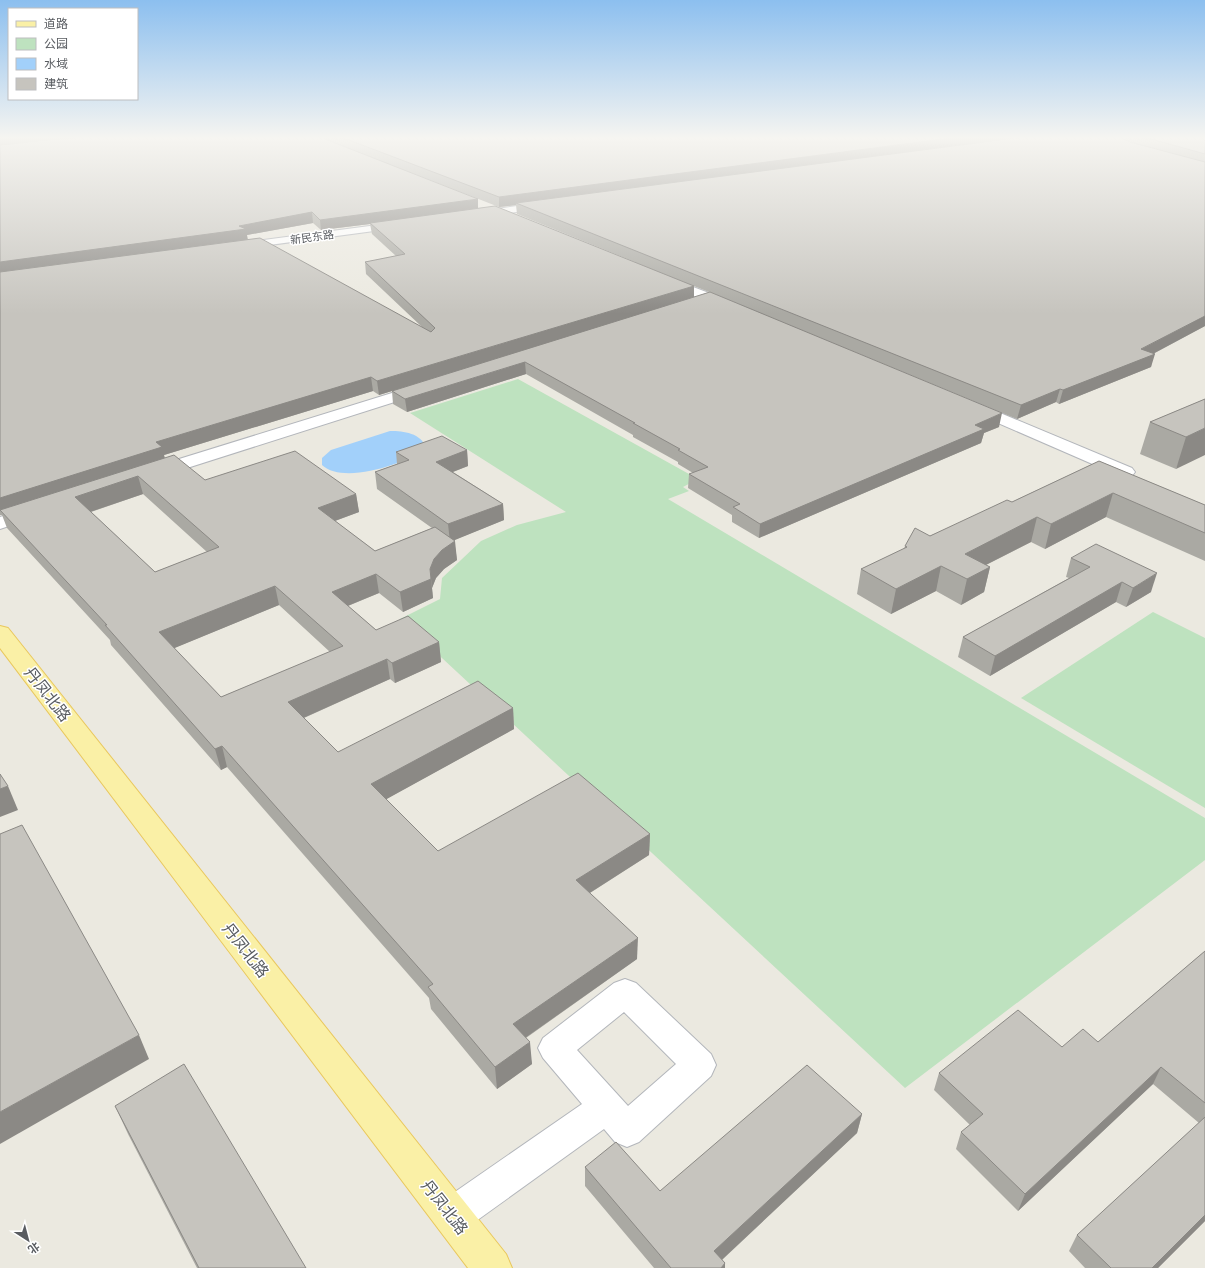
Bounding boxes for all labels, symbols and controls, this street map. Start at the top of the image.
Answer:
legend [8,8,138,100]
text: 道路 [44,16,68,31]
text: 公园 [44,36,68,51]
text: 水域 [44,56,68,71]
text: 建筑 [44,76,68,91]
street label: 新民东路 [289,227,335,247]
street label: 丹凤北路 [20,663,75,725]
street label: 丹凤北路 [218,919,273,981]
street label: 丹凤北路 [417,1176,472,1238]
north arrow [8,1220,48,1260]
text: 北 [25,1239,42,1257]

